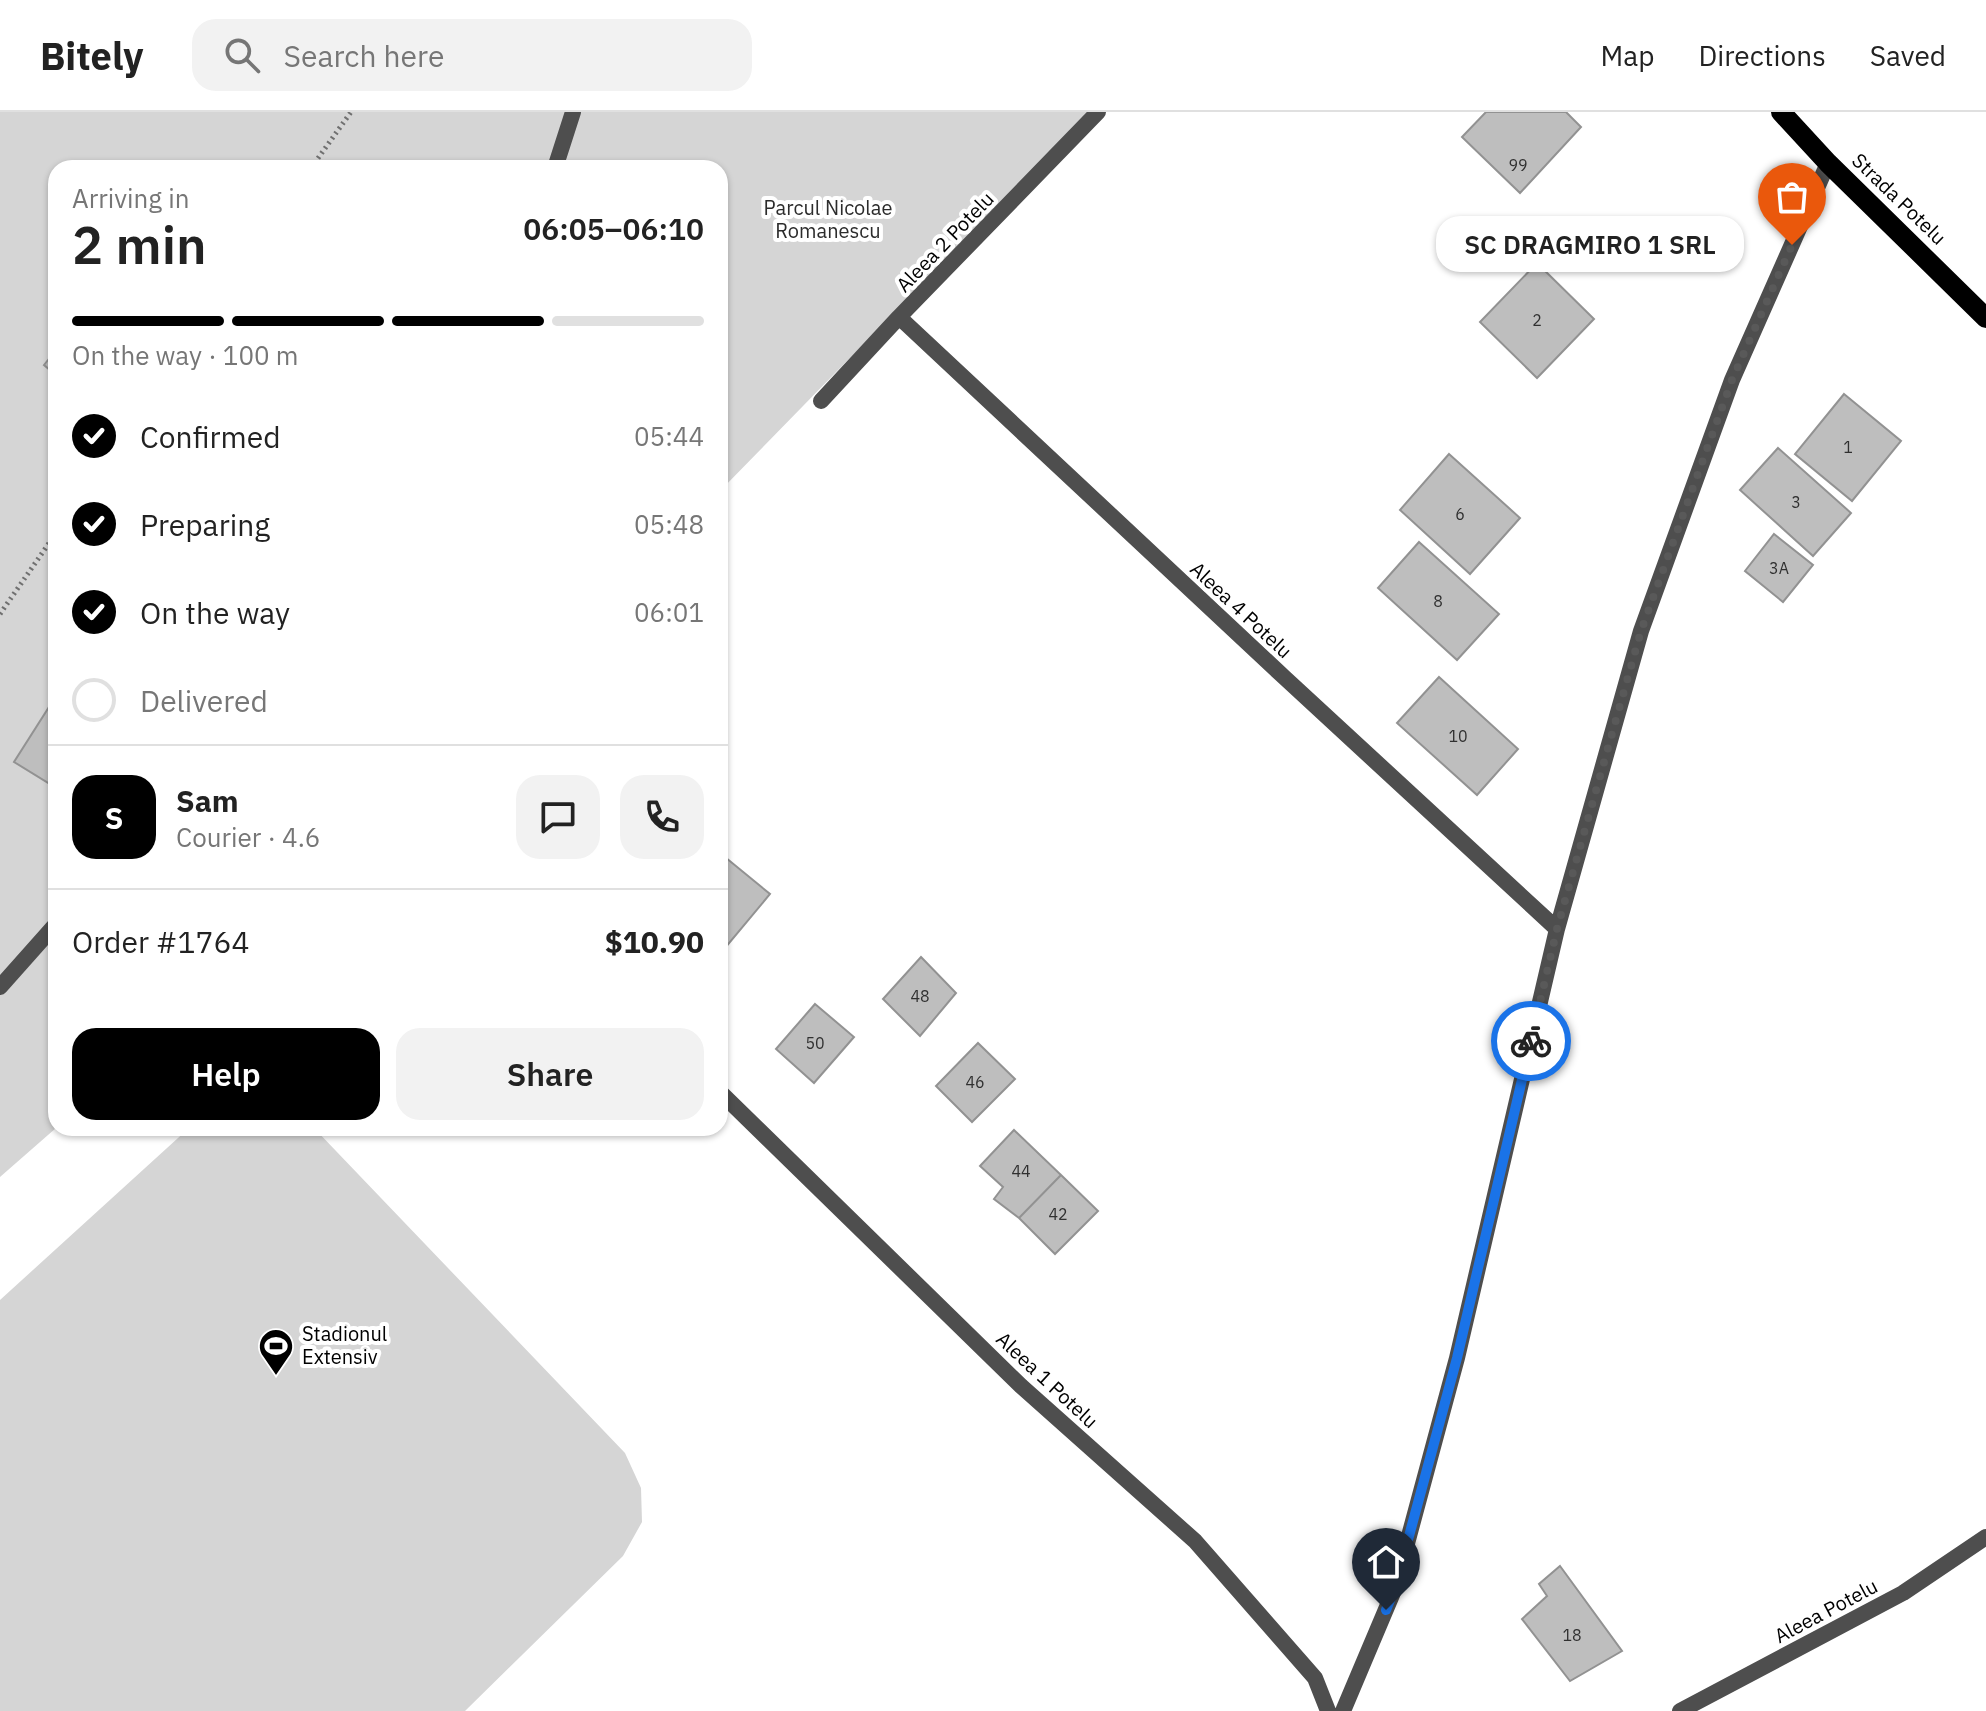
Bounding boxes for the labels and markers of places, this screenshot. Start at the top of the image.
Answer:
pin [1758,163,1826,245]
callout: SC DRAGMIRO 1 SRL [1436,217,1744,273]
place label: Stadionul Extensiv [302,1320,387,1370]
sports icon: Stadionul Extensiv [257,1327,295,1377]
pin [1352,1528,1420,1610]

